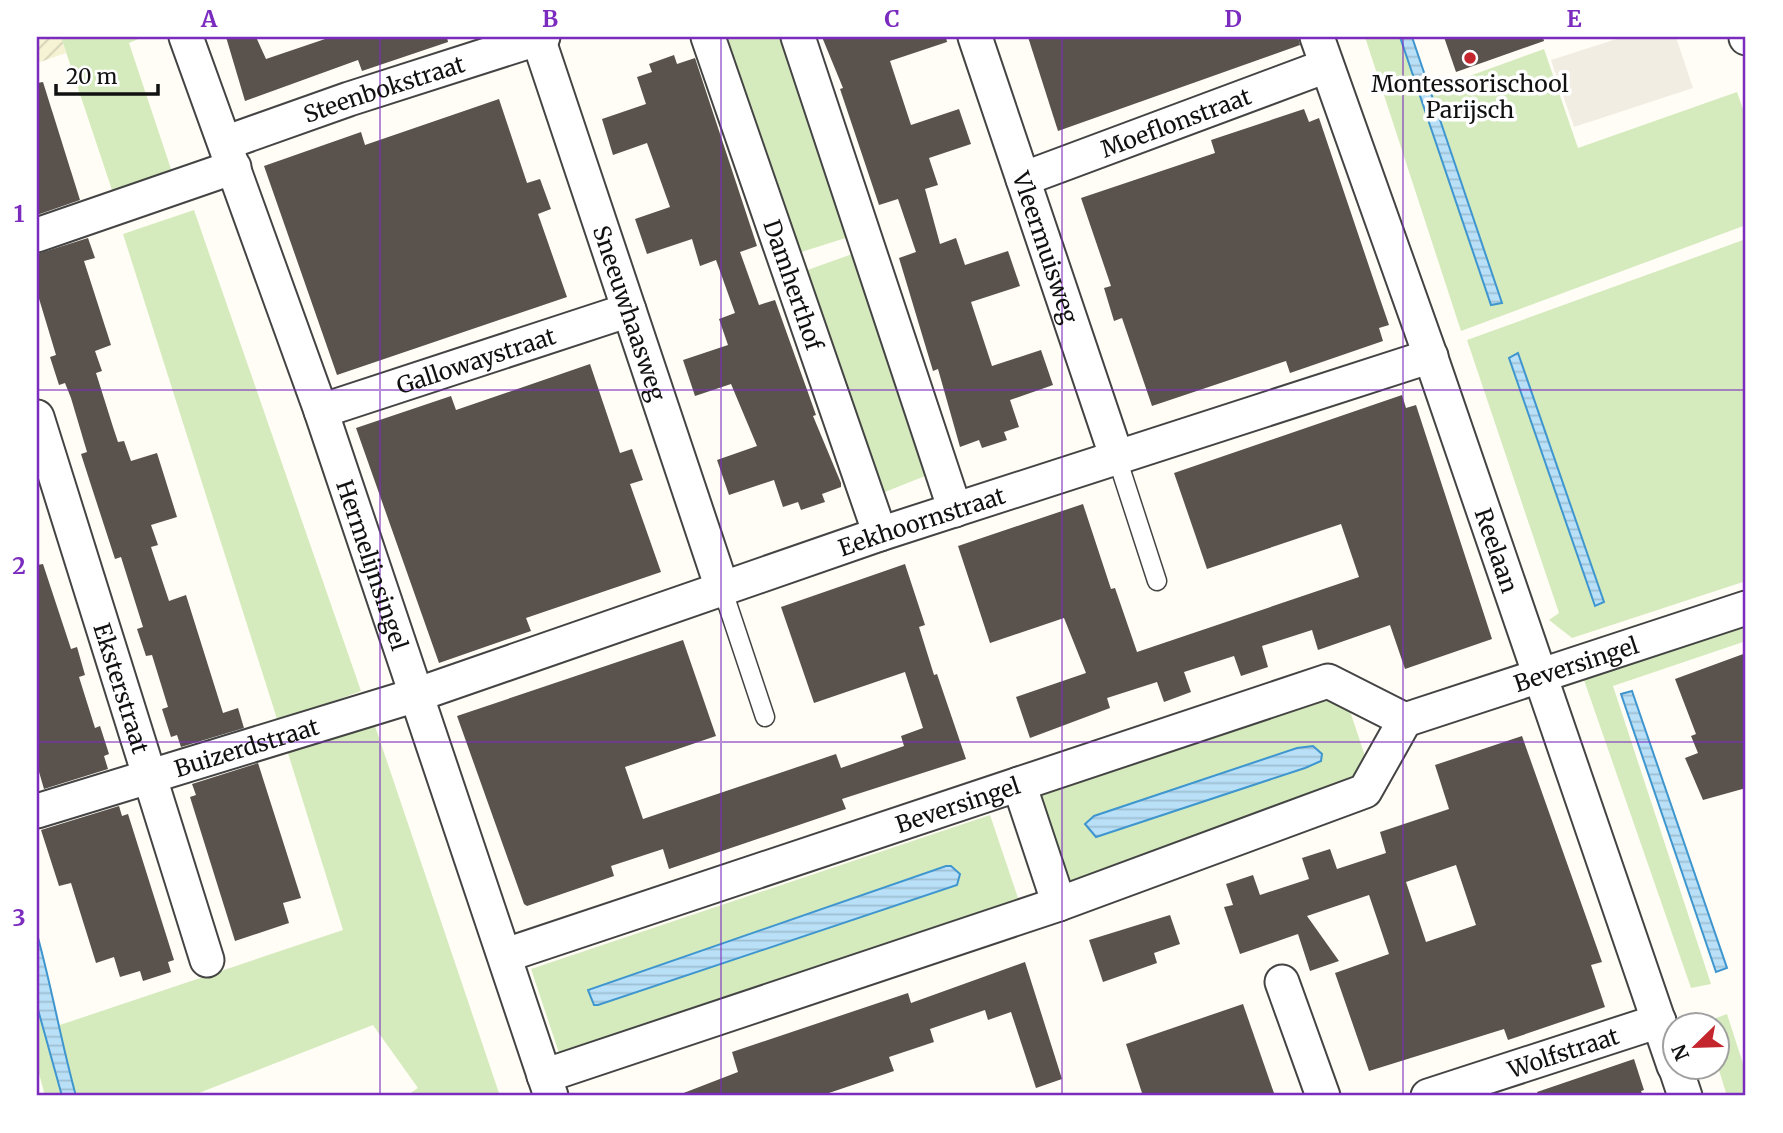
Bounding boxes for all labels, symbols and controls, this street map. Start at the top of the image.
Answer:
text: A [200,4,218,33]
text: B [542,4,558,33]
text: C [884,4,900,33]
text: D [1224,4,1242,33]
text: E [1566,4,1582,33]
street label: Steenbokstraat [299,49,468,129]
marker: Montessorischool Parijsch [1462,50,1478,66]
scale bar [56,52,158,96]
text: 20 m [66,63,118,90]
place label: Montessorischool Parijsch [1371,69,1569,124]
street label: Moeflonstraat [1097,81,1255,163]
street label: Vleermuisweg [1007,167,1085,327]
text: 1 [14,199,25,228]
street label: Damherthof [758,216,830,355]
street label: Sneeuwhaasweg [587,222,673,405]
street label: Gallowaystraat [393,321,559,400]
street label: Hermelijnsingel [331,476,415,654]
street label: Eekhoornstraat [834,480,1008,562]
street label: Reelaan [1469,504,1525,596]
text: 2 [12,551,26,580]
street label: Eksterstraat [88,619,156,757]
street label: Beversingel [1510,630,1642,698]
street label: Buizerdstraat [171,711,322,783]
street label: Beversingel [892,770,1024,839]
text: 3 [12,903,26,932]
north arrow [1660,1010,1730,1080]
street label: Wolfstraat [1503,1021,1622,1084]
text: N [1666,1041,1694,1064]

